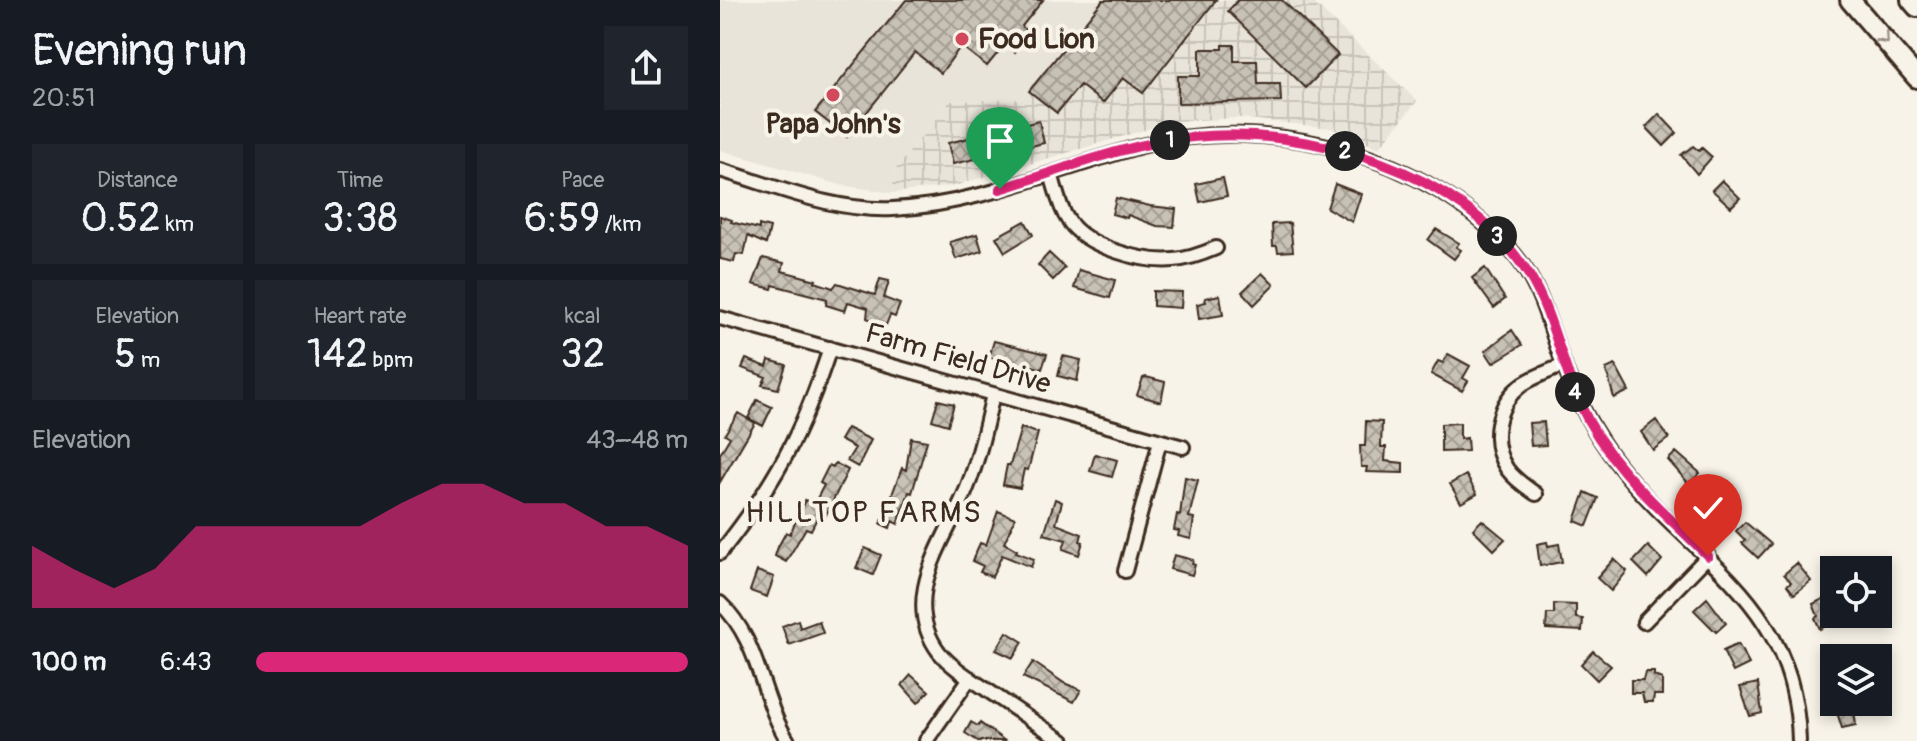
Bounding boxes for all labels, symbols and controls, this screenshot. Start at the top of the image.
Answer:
place label: Food Lion [978,22,1095,57]
text: Evening run [32,24,247,79]
button: share [604,26,688,110]
one-way arrow [1874,29,1888,44]
marker: Food Lion [953,30,971,48]
text: 20:51 [32,82,96,114]
marker: Papa John's [824,86,842,104]
place label: Papa John's [765,107,901,142]
pin [966,107,1034,189]
icon: arrive [978,119,1022,163]
pin: 1 [1150,120,1190,160]
text: 1 [1166,126,1174,154]
pin: 2 [1325,131,1365,171]
text: 2 [1339,137,1351,165]
text: Distance [97,166,178,194]
text: Time [337,166,383,194]
text: Pace [561,166,604,194]
text: 0.52 [81,194,161,243]
text: 3:38 [322,194,398,243]
text: 6:59 [524,194,600,243]
text: km [161,210,194,238]
text: /km [600,210,641,238]
pin: 3 [1477,216,1517,256]
text: 3 [1491,222,1503,250]
text: Elevation [95,302,179,330]
text: Heart rate [314,302,406,330]
text: kcal [565,302,601,330]
street label: Farm Field Drive [861,316,1055,402]
text: 5 [114,330,136,379]
text: 142 [307,330,368,379]
text: 32 [560,330,605,379]
text: m [136,346,160,374]
text: bpm [368,346,413,374]
pin: 4 [1555,372,1595,412]
text: 4 [1569,378,1581,406]
text: Elevation [32,424,131,456]
text: 43–48 m [586,424,688,456]
pin [1674,474,1742,556]
icon: check [1686,486,1730,530]
district label: HILLTOP FARMS [745,494,983,531]
map controls [1820,556,1892,716]
button: locate [1820,556,1892,628]
button: layers [1820,644,1892,716]
text: 100 m [32,646,106,678]
text: 6:43 [160,646,212,678]

